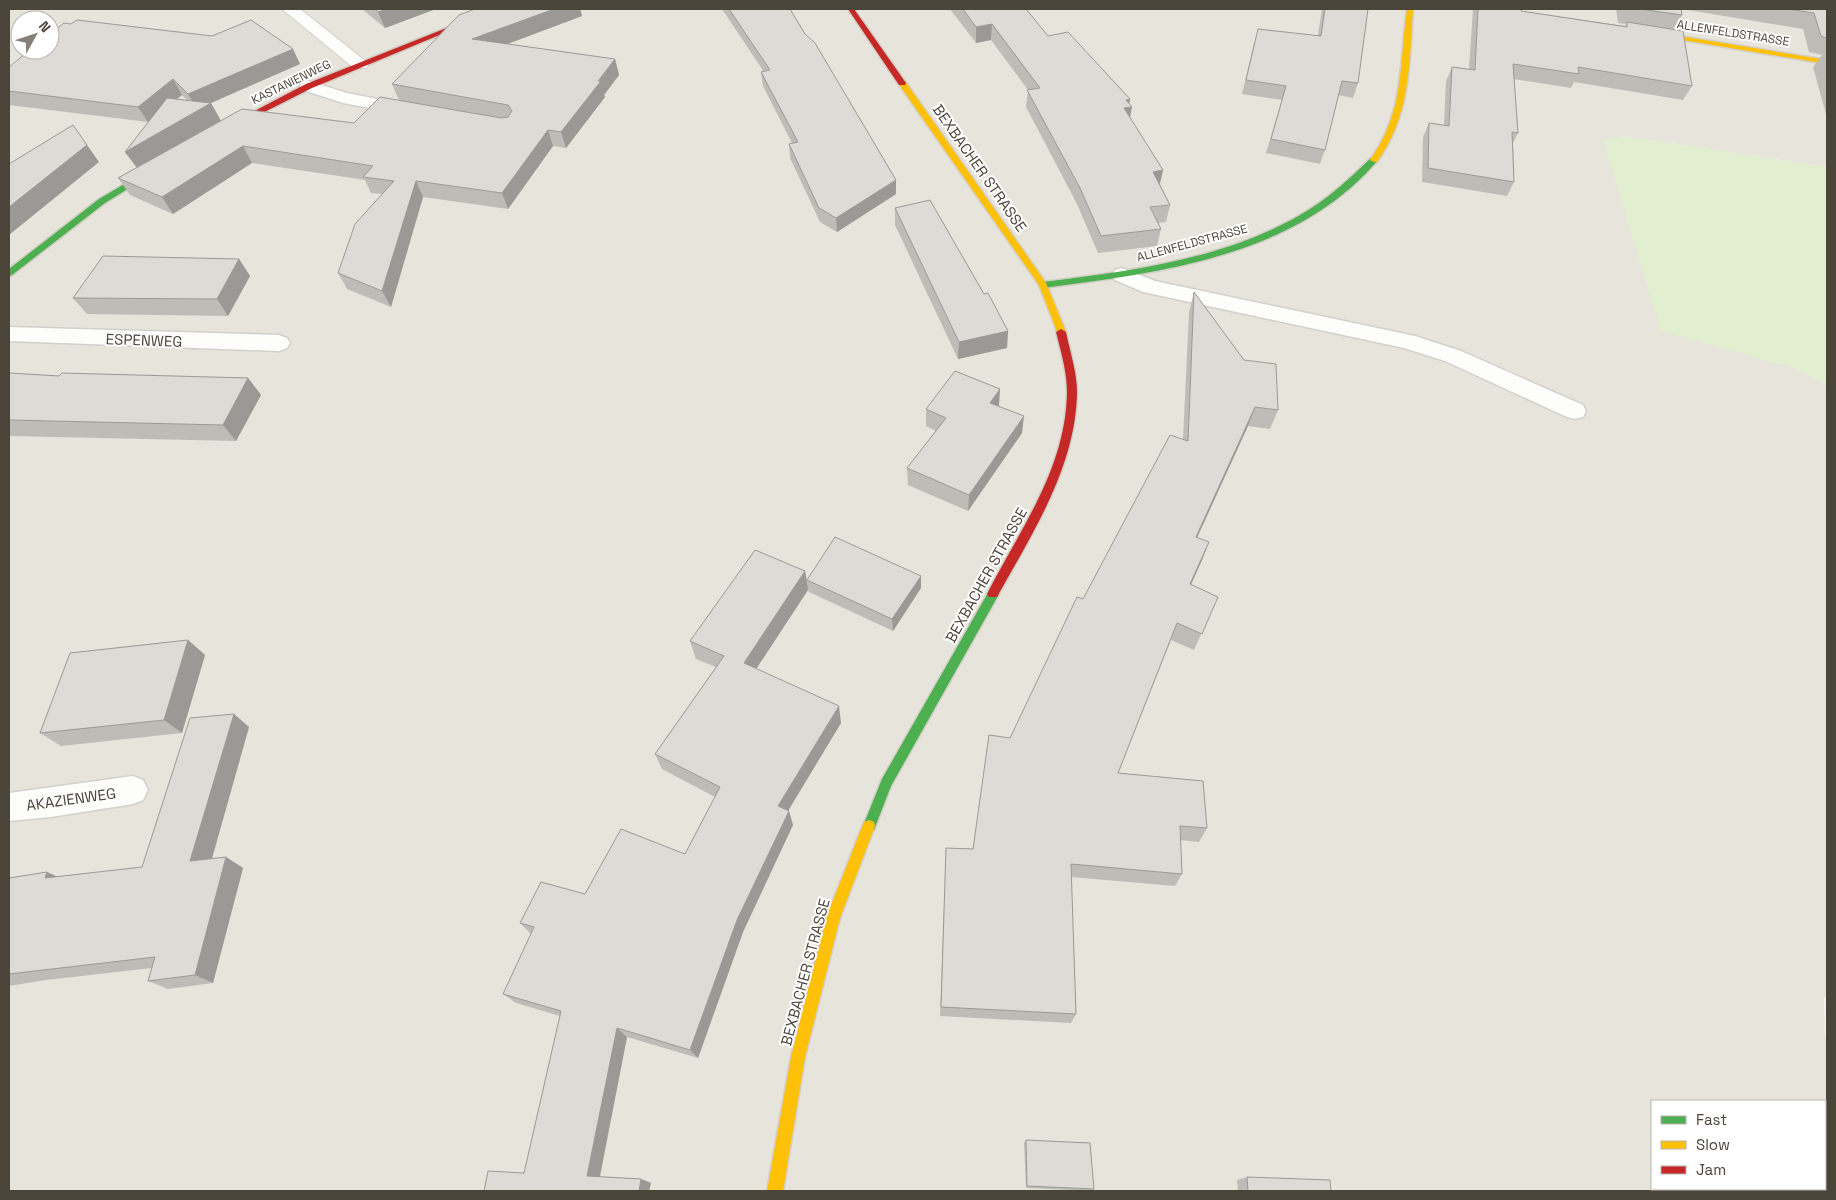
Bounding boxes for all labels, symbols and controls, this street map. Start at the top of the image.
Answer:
north arrow [10,10,60,60]
street label: ALLENFELDSTRASSE [1676,16,1791,50]
text: N [35,17,55,36]
street label: KASTANIENWEG [249,56,333,108]
street label: BEXBACHER STRASSE [929,100,1031,236]
street label: ALLENFELDSTRASSE [1135,220,1249,265]
street label: ESPENWEG [105,329,183,351]
street label: BEXBACHER STRASSE [941,504,1031,646]
street label: AKAZIENWEG [25,783,117,815]
street label: BEXBACHER STRASSE [776,896,834,1048]
legend [1651,1100,1826,1190]
text: Fast [1696,1110,1727,1129]
text: Slow [1696,1135,1730,1154]
text: Jam [1696,1160,1726,1179]

